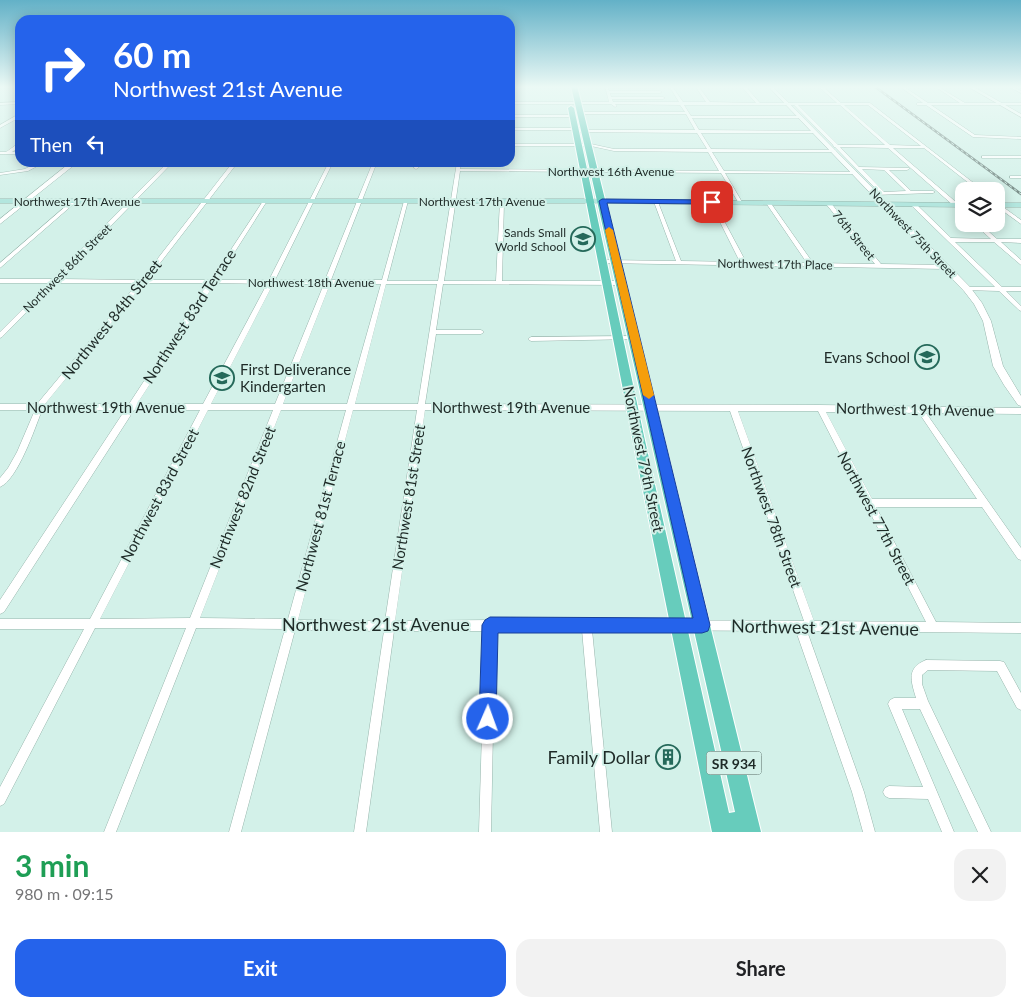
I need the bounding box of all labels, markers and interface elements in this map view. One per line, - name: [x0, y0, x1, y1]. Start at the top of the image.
- text: 60 m: [113, 33, 191, 75]
- icon: right: [30, 35, 95, 100]
- text: Northwest 21st Avenue: [113, 75, 343, 102]
- icon: left: [82, 130, 110, 158]
- text: Then: [30, 133, 72, 156]
- street label: Northwest 16th Avenue: [548, 164, 674, 179]
- pin: [691, 181, 733, 223]
- map controls: [955, 182, 1005, 232]
- button: layers: [955, 182, 1005, 232]
- street label: Northwest 75th Street: [866, 185, 960, 281]
- icon: arrive: [698, 188, 726, 216]
- street label: Northwest 17th Avenue: [14, 194, 140, 209]
- street label: Northwest 17th Avenue: [419, 194, 545, 209]
- street label: 76th Street: [829, 207, 879, 263]
- street label: Northwest 86th Street: [20, 220, 115, 315]
- place label: Sands Small World School: [495, 225, 566, 254]
- school or university icon: Sands Small World School: [570, 226, 596, 252]
- street label: Northwest 83rd Terrace: [139, 245, 239, 387]
- street label: Northwest 84th Street: [57, 255, 165, 382]
- street label: Northwest 17th Place: [717, 255, 833, 273]
- street label: Northwest 18th Avenue: [248, 275, 374, 290]
- school or university icon: Evans School: [914, 344, 940, 370]
- place label: Evans School: [824, 348, 910, 366]
- place label: First Deliverance Kindergarten: [240, 360, 351, 395]
- school or university icon: First Deliverance Kindergarten: [209, 365, 235, 391]
- street label: Northwest 79th Street: [620, 384, 668, 534]
- street label: Northwest 19th Avenue: [27, 398, 185, 416]
- street label: Northwest 19th Avenue: [432, 398, 590, 416]
- street label: Northwest 19th Avenue: [836, 399, 994, 419]
- street label: Northwest 81st Street: [388, 422, 428, 571]
- street label: Northwest 82nd Street: [205, 423, 279, 571]
- street label: Northwest 83rd Street: [116, 425, 202, 565]
- street label: Northwest 81st Terrace: [291, 439, 349, 593]
- street label: Northwest 78th Street: [738, 444, 806, 591]
- street label: Northwest 77th Street: [834, 448, 920, 588]
- street label: Northwest 21st Avenue: [282, 613, 470, 635]
- street label: Northwest 21st Avenue: [731, 614, 919, 640]
- position arrow: [461, 692, 513, 744]
- building icon: Family Dollar: [655, 744, 681, 770]
- place label: Family Dollar: [548, 746, 650, 768]
- road number: SR 934: [706, 751, 762, 774]
- text: 3 min: [15, 847, 89, 883]
- button: close: [954, 849, 1006, 901]
- text: 980 m · 09:15: [15, 884, 114, 903]
- button: Exit: [15, 939, 506, 997]
- button: Share: [516, 939, 1006, 997]

